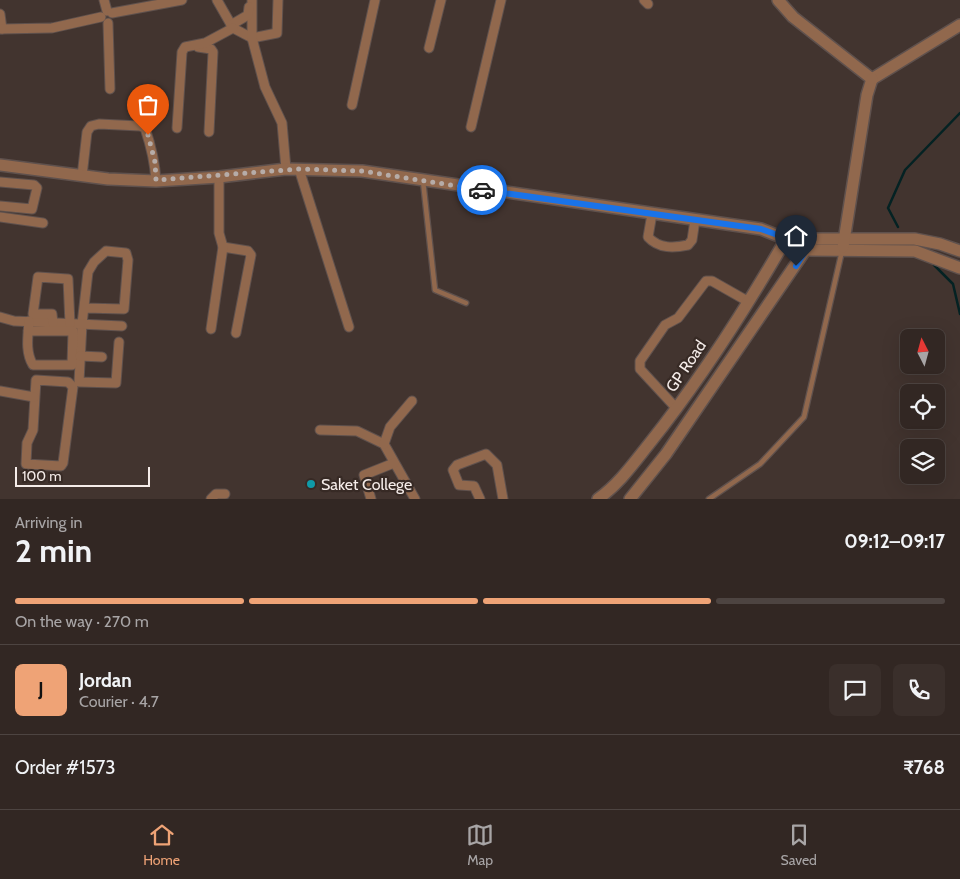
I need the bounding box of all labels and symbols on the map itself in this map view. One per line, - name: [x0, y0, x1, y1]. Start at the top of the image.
- pin: [127, 84, 169, 135]
- courier: [457, 165, 507, 215]
- pin: [775, 215, 817, 266]
- north arrow: [900, 329, 945, 374]
- street label: GP Road: [662, 337, 710, 395]
- scale bar: [15, 464, 150, 487]
- place label: Saket College: [321, 475, 412, 494]
- marker: Saket College: [305, 478, 317, 490]

